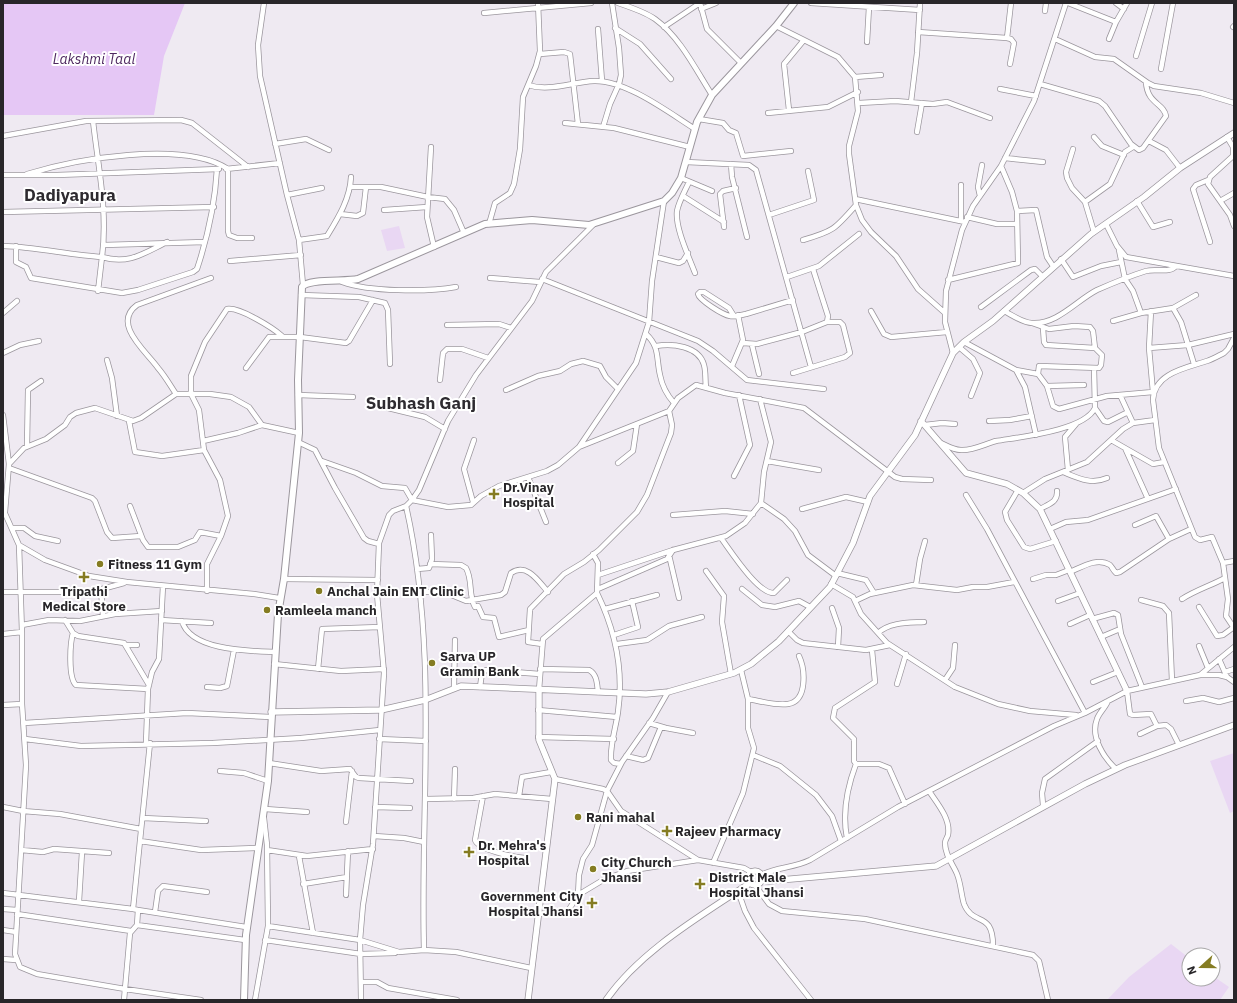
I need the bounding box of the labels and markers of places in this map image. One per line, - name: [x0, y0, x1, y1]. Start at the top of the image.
- place label: Dr.Vinay Hospital: [503, 479, 554, 511]
- marker: Dr.Vinay Hospital: [488, 488, 500, 500]
- place label: Fitness 11 Gym: [108, 556, 202, 573]
- marker: Fitness 11 Gym: [95, 559, 105, 569]
- marker: Tripathi Medical Store: [79, 572, 89, 582]
- place label: Tripathi Medical Store: [42, 583, 126, 615]
- place label: Anchal Jain ENT Clinic: [327, 583, 464, 600]
- marker: Anchal Jain ENT Clinic: [314, 586, 324, 596]
- place label: Ramleela manch: [275, 602, 377, 619]
- marker: Ramleela manch: [262, 605, 272, 615]
- place label: Sarva UP Gramin Bank: [440, 648, 520, 680]
- marker: Sarva UP Gramin Bank: [427, 658, 437, 668]
- place label: Rani mahal: [586, 809, 655, 826]
- marker: Rani mahal: [573, 812, 583, 822]
- place label: Rajeev Pharmacy: [675, 823, 781, 840]
- marker: Rajeev Pharmacy: [662, 826, 672, 836]
- place label: Dr. Mehra's Hospital: [478, 837, 547, 869]
- marker: Dr. Mehra's Hospital: [463, 846, 475, 858]
- place label: City Church Jhansi: [601, 854, 672, 886]
- marker: City Church Jhansi: [588, 864, 598, 874]
- place label: District Male Hospital Jhansi: [709, 869, 804, 901]
- marker: District Male Hospital Jhansi: [694, 878, 706, 890]
- place label: Government City Hospital Jhansi: [480, 888, 583, 920]
- marker: Government City Hospital Jhansi: [586, 897, 598, 909]

